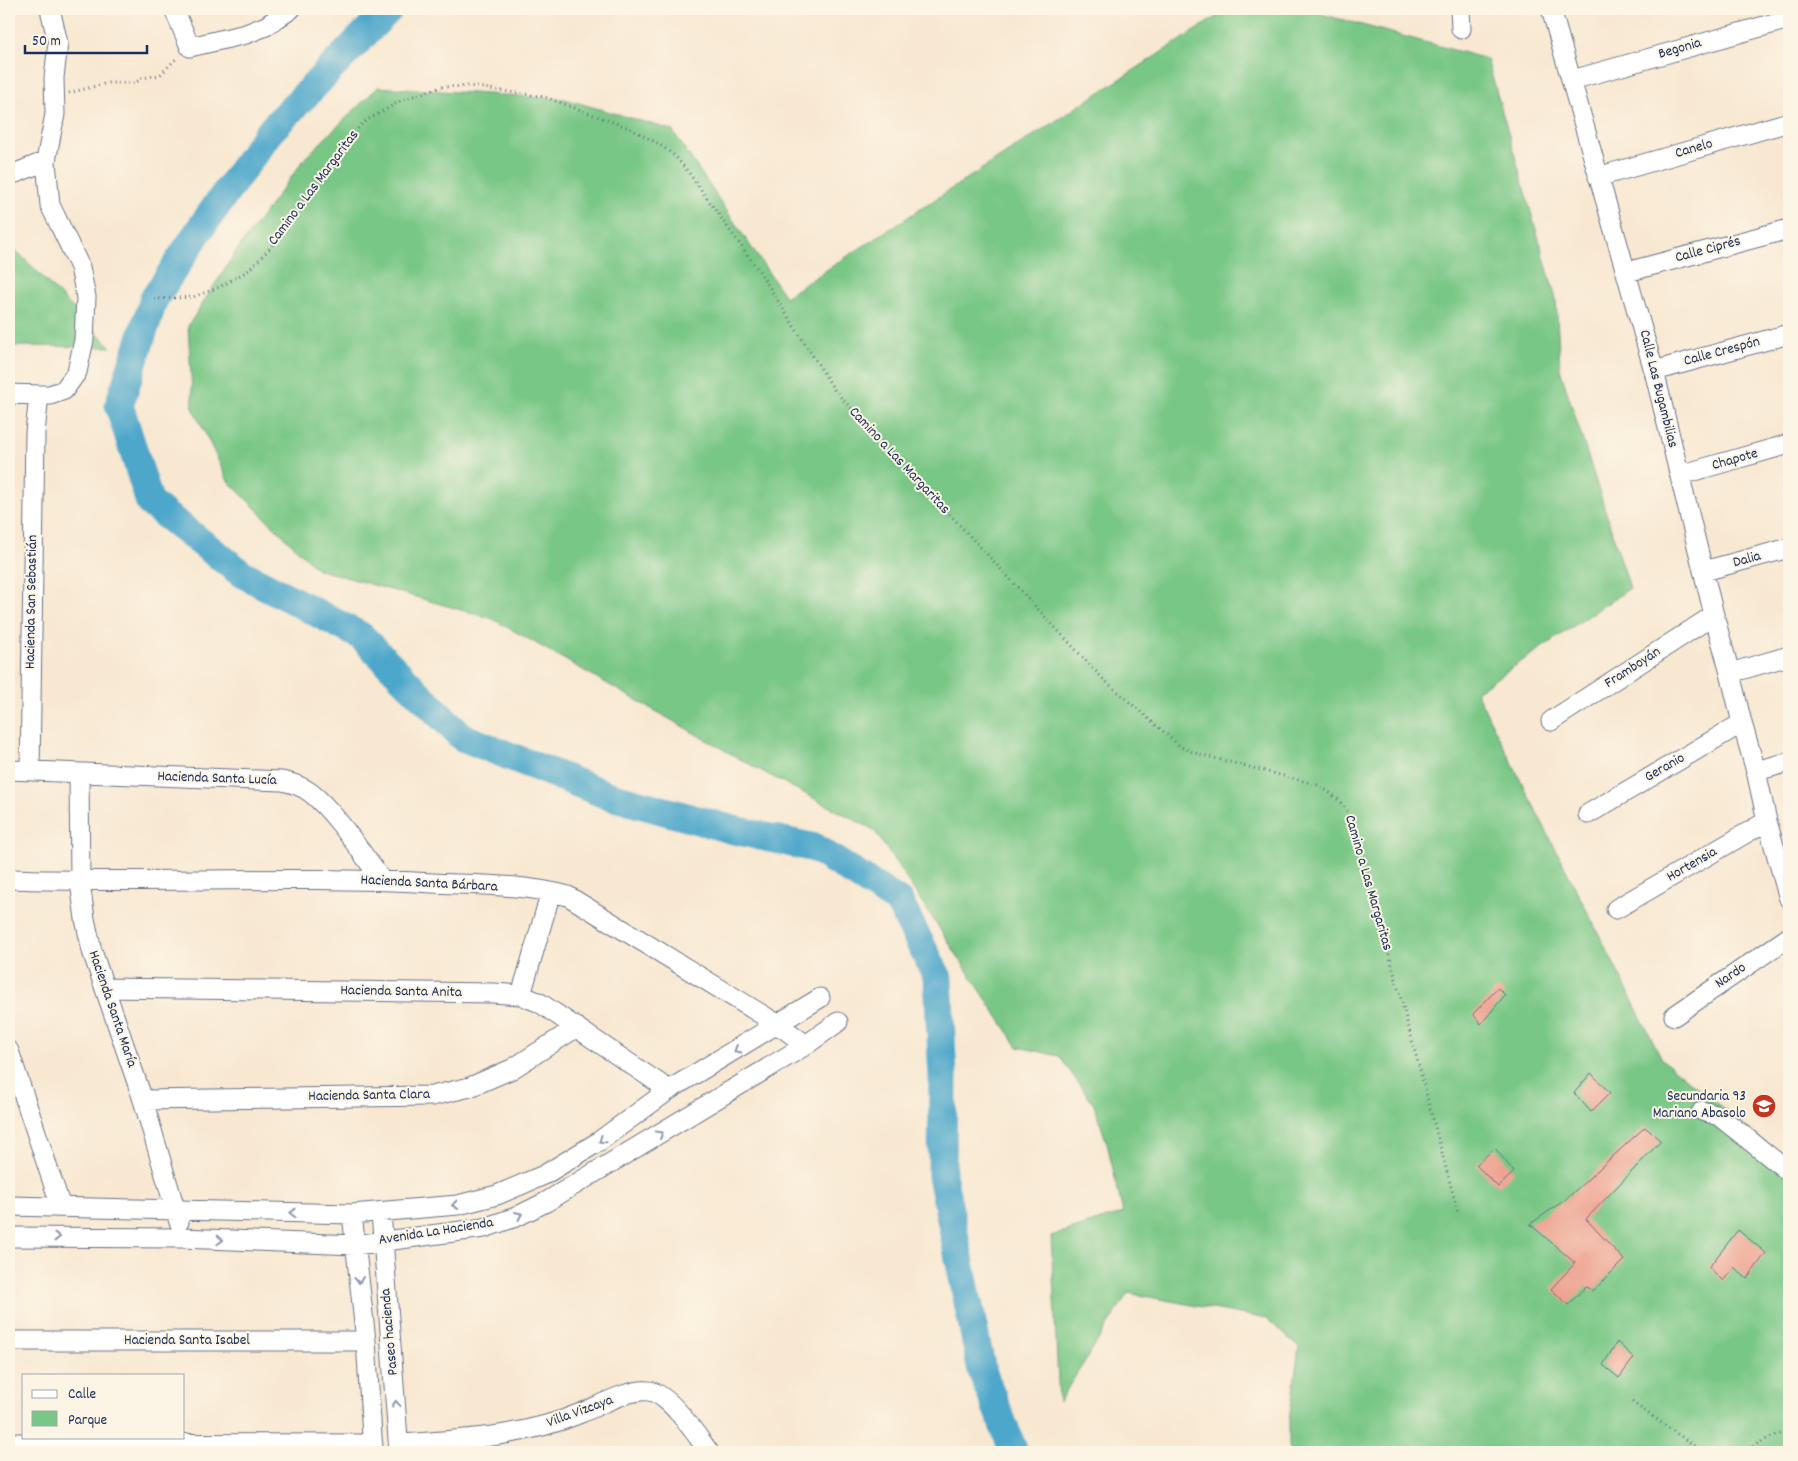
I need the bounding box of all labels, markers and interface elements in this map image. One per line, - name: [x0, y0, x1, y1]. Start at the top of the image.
- scale bar: [25, 22, 148, 54]
- text: 50 m: [32, 31, 61, 53]
- street label: Begonia: [1656, 32, 1705, 66]
- street label: Camino a Las Margaritas: [263, 125, 365, 251]
- street label: Canelo: [1673, 133, 1716, 165]
- street label: Calle Ciprés: [1673, 231, 1743, 269]
- street label: Calle Las Bugambilias: [1633, 328, 1683, 450]
- street label: Calle Crespón: [1681, 331, 1763, 373]
- street label: Camino a Las Margaritas: [843, 402, 955, 520]
- street label: Chapote: [1709, 443, 1761, 477]
- street label: Hacienda San Sebastián: [20, 535, 44, 669]
- street label: Dalia: [1731, 545, 1764, 574]
- street label: Framboyán: [1600, 642, 1666, 694]
- street label: Geranio: [1641, 748, 1689, 788]
- street label: Hacienda Santa Lucía: [157, 766, 278, 792]
- street label: Camino a Las Margaritas: [1338, 813, 1398, 953]
- street label: Hortensia: [1663, 841, 1722, 888]
- street label: Hacienda Santa Bárbara: [360, 869, 499, 899]
- street label: Hacienda Santa María: [82, 948, 143, 1071]
- street label: Nardo: [1711, 957, 1751, 995]
- street label: Hacienda Santa Anita: [340, 980, 463, 1004]
- one-way arrow: [733, 1043, 742, 1053]
- street label: Hacienda Santa Clara: [308, 1084, 431, 1108]
- place label: Secundaria 93 Mariano Abasolo: [1653, 1086, 1746, 1125]
- school or university icon: Secundaria 93 Mariano Abasolo: [1751, 1093, 1777, 1119]
- one-way arrow: [654, 1130, 663, 1140]
- one-way arrow: [598, 1134, 608, 1143]
- one-way arrow: [450, 1199, 458, 1210]
- one-way arrow: [288, 1208, 296, 1218]
- one-way arrow: [514, 1210, 523, 1221]
- street label: Avenida La Hacienda: [377, 1212, 496, 1252]
- one-way arrow: [54, 1232, 62, 1242]
- one-way arrow: [216, 1234, 224, 1245]
- one-way arrow: [353, 1276, 364, 1284]
- street label: Paseo hacienda: [375, 1287, 405, 1376]
- street label: Hacienda Santa Isabel: [124, 1330, 250, 1352]
- legend: [22, 1374, 185, 1438]
- text: Calle: [68, 1384, 97, 1406]
- street label: Villa Vizcaya: [544, 1389, 617, 1434]
- one-way arrow: [390, 1399, 401, 1407]
- text: Parque: [68, 1410, 108, 1432]

